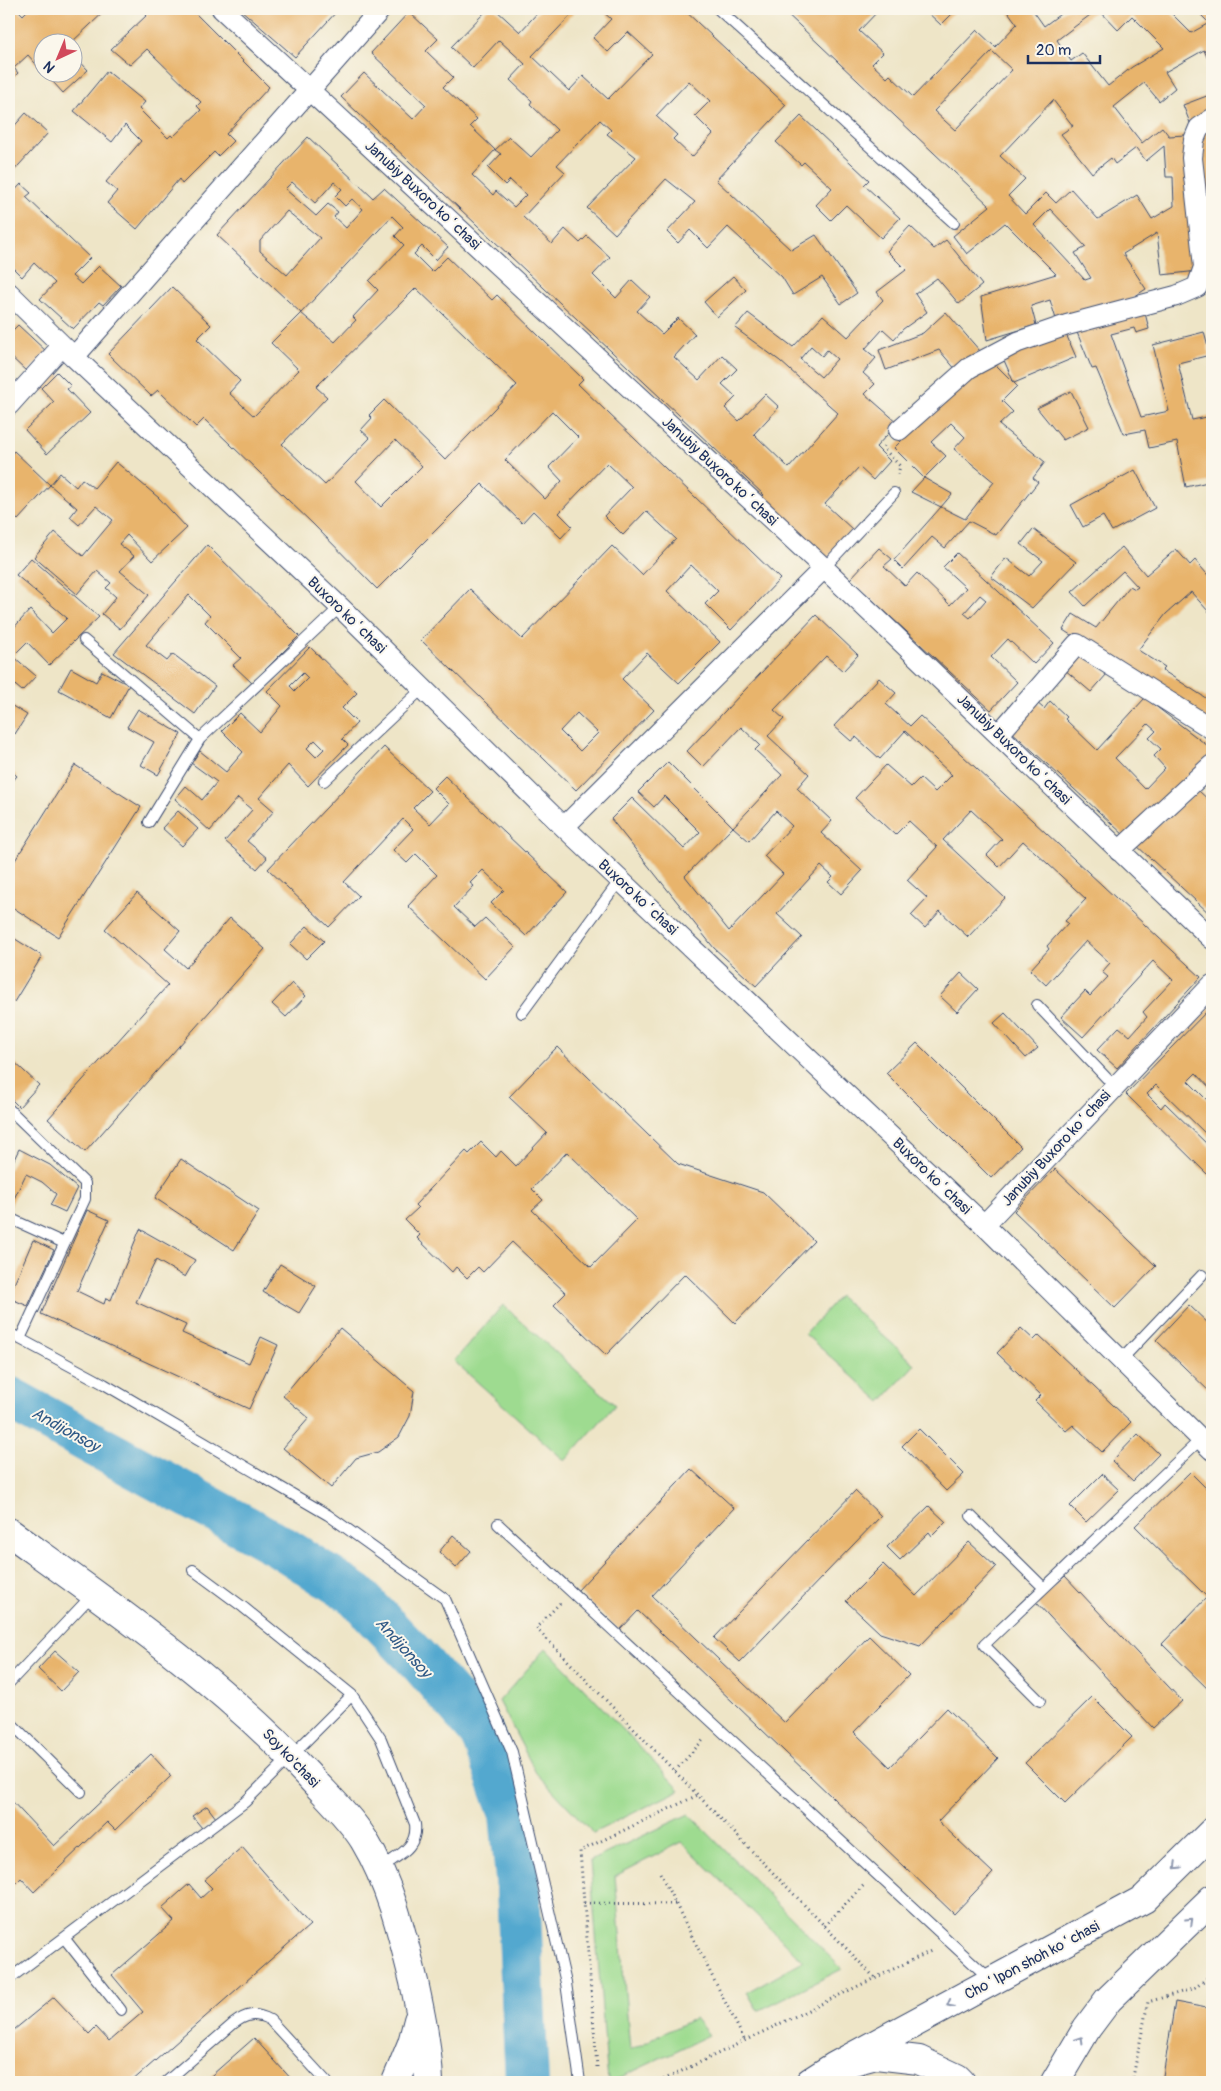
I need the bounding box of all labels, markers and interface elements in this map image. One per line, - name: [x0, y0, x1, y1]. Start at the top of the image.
- north arrow: [32, 32, 82, 82]
- scale bar: [1028, 32, 1101, 64]
- text: 20 m: [1036, 41, 1071, 60]
- text: N: [40, 58, 59, 76]
- street label: Janubiy Buxoro koʻchasi: [361, 137, 485, 254]
- street label: Janubiy Buxoro koʻchasi: [658, 413, 782, 530]
- street label: Buxoro koʻchasi: [303, 573, 390, 658]
- street label: Janubiy Buxoro koʻchasi: [952, 690, 1075, 809]
- street label: Buxoro koʻchasi: [594, 856, 682, 939]
- street label: Janubiy Buxoro koʻchasi: [998, 1086, 1115, 1210]
- street label: Buxoro koʻchasi: [888, 1134, 975, 1219]
- water label: Andijonsoy: [28, 1403, 105, 1458]
- water label: Andijonsoy: [371, 1614, 437, 1683]
- street label: Soy ko'chasi: [258, 1725, 324, 1792]
- one-way arrow: [1174, 1860, 1183, 1869]
- street label: Choʻlpon shoh koʻchasi: [962, 1917, 1103, 2004]
- one-way arrow: [1184, 1918, 1193, 1927]
- one-way arrow: [946, 1997, 955, 2007]
- one-way arrow: [1073, 2037, 1083, 2046]

